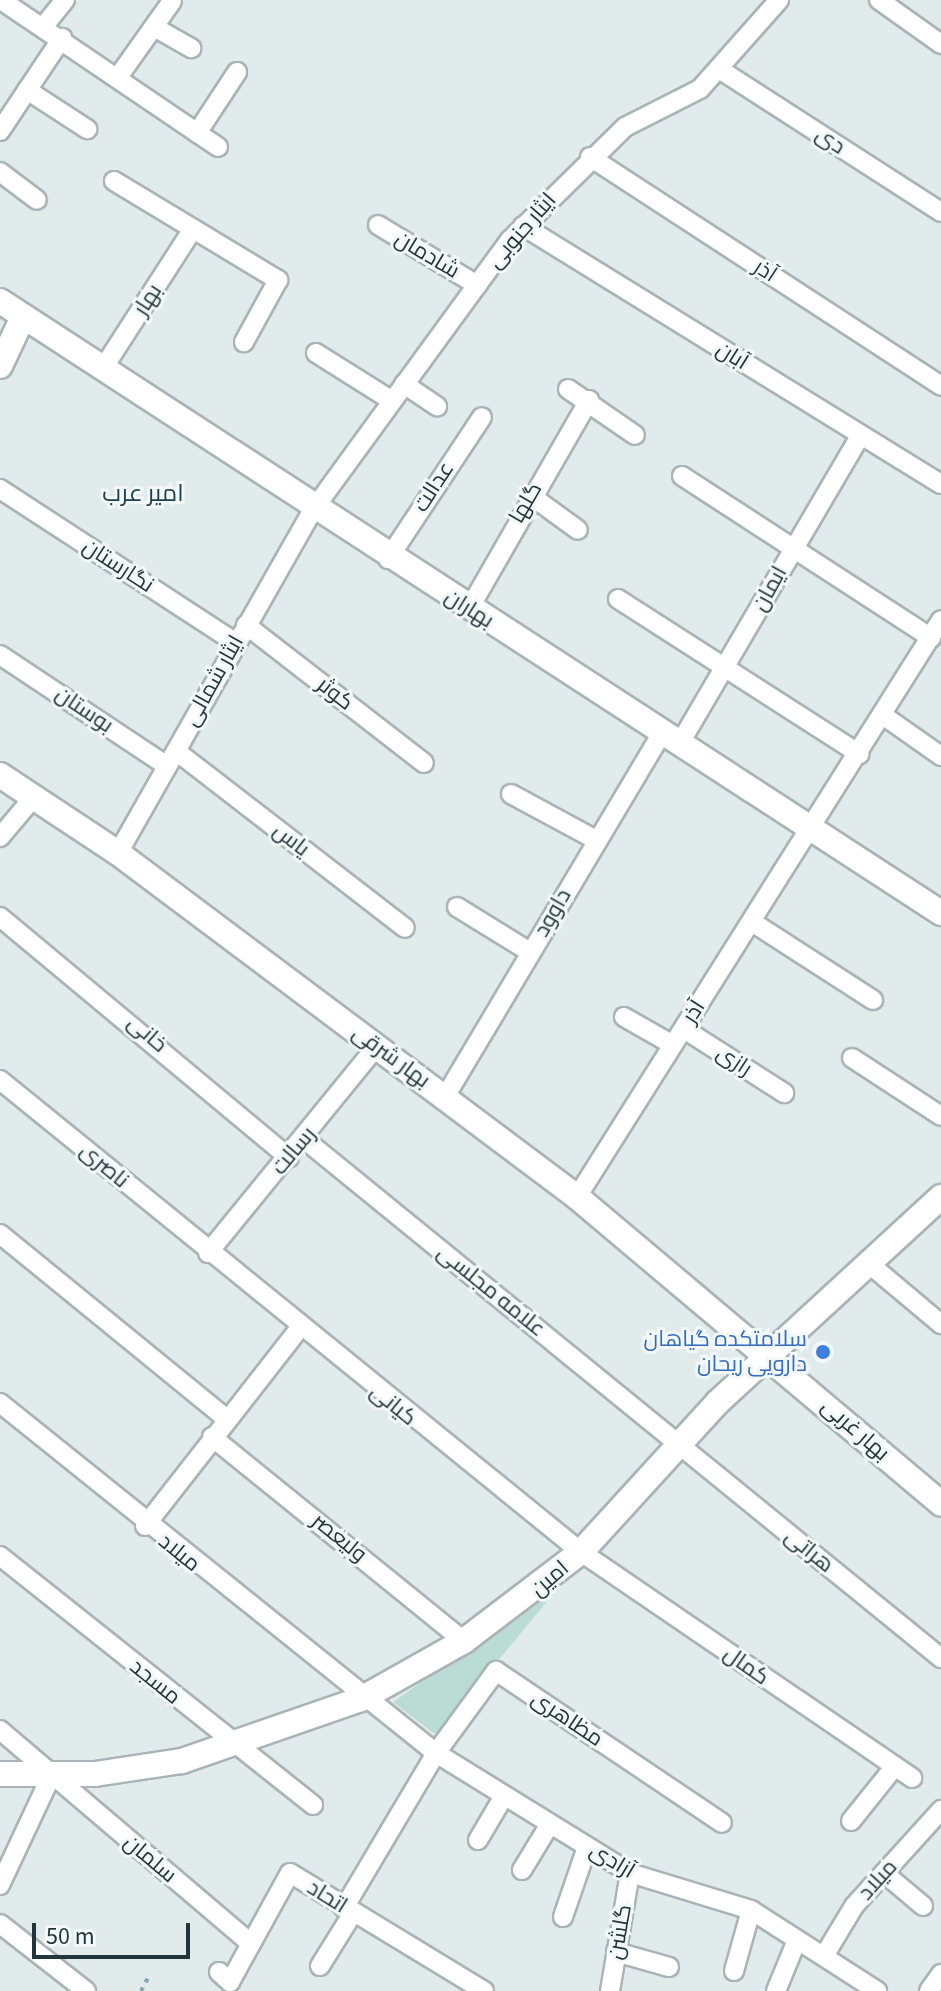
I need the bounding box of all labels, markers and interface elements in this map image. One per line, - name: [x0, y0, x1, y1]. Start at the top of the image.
- street label: دی: [810, 122, 850, 160]
- street label: ایثار جنوبی: [482, 188, 562, 274]
- street label: شادمان: [390, 226, 464, 284]
- street label: آذر: [748, 254, 782, 288]
- street label: بهار: [128, 279, 168, 321]
- street label: آبان: [711, 336, 753, 376]
- street label: عدالت: [408, 457, 460, 517]
- street label: گلها: [504, 478, 548, 528]
- district label: امیر عرب: [102, 480, 184, 508]
- street label: نگارستان: [77, 533, 159, 599]
- street label: ایمان: [747, 562, 793, 616]
- street label: بهاران: [439, 584, 499, 634]
- street label: ایثار شمالی: [178, 631, 250, 731]
- street label: کوثر: [312, 672, 358, 716]
- street label: بوستان: [50, 681, 118, 739]
- street label: یاس: [268, 818, 314, 862]
- street label: داوود: [529, 884, 577, 942]
- street label: آذر: [677, 995, 711, 1029]
- street label: خانی: [122, 1010, 172, 1058]
- street label: بهار شرقی: [347, 1020, 435, 1094]
- street label: رازی: [711, 1040, 757, 1082]
- street label: رسالت: [266, 1122, 322, 1180]
- street label: ناصری: [74, 1138, 134, 1194]
- street label: علامه مجلسی: [432, 1239, 550, 1343]
- place label: سلامتکده گیاهان دارویی ریحان: [643, 1326, 807, 1378]
- marker: سلامتکده گیاهان دارویی ریحان: [814, 1343, 832, 1361]
- street label: کیانی: [364, 1378, 422, 1432]
- street label: بهار غربی: [815, 1393, 895, 1467]
- street label: ولیعصر: [306, 1508, 372, 1568]
- street label: هراتی: [779, 1523, 839, 1579]
- street label: میلاد: [153, 1528, 205, 1578]
- street label: امین: [526, 1555, 574, 1603]
- street label: کمال: [718, 1641, 774, 1691]
- street label: مسجد: [124, 1653, 186, 1711]
- street label: مظاهری: [526, 1685, 608, 1753]
- street label: سلمان: [118, 1829, 182, 1889]
- street label: آزادی: [585, 1837, 639, 1885]
- street label: میلاد: [853, 1854, 903, 1906]
- street label: اتحاد: [302, 1875, 352, 1919]
- street label: گلشن: [602, 1902, 638, 1962]
- scale bar: [36, 1907, 194, 1957]
- text: 50 m: [46, 1919, 95, 1954]

